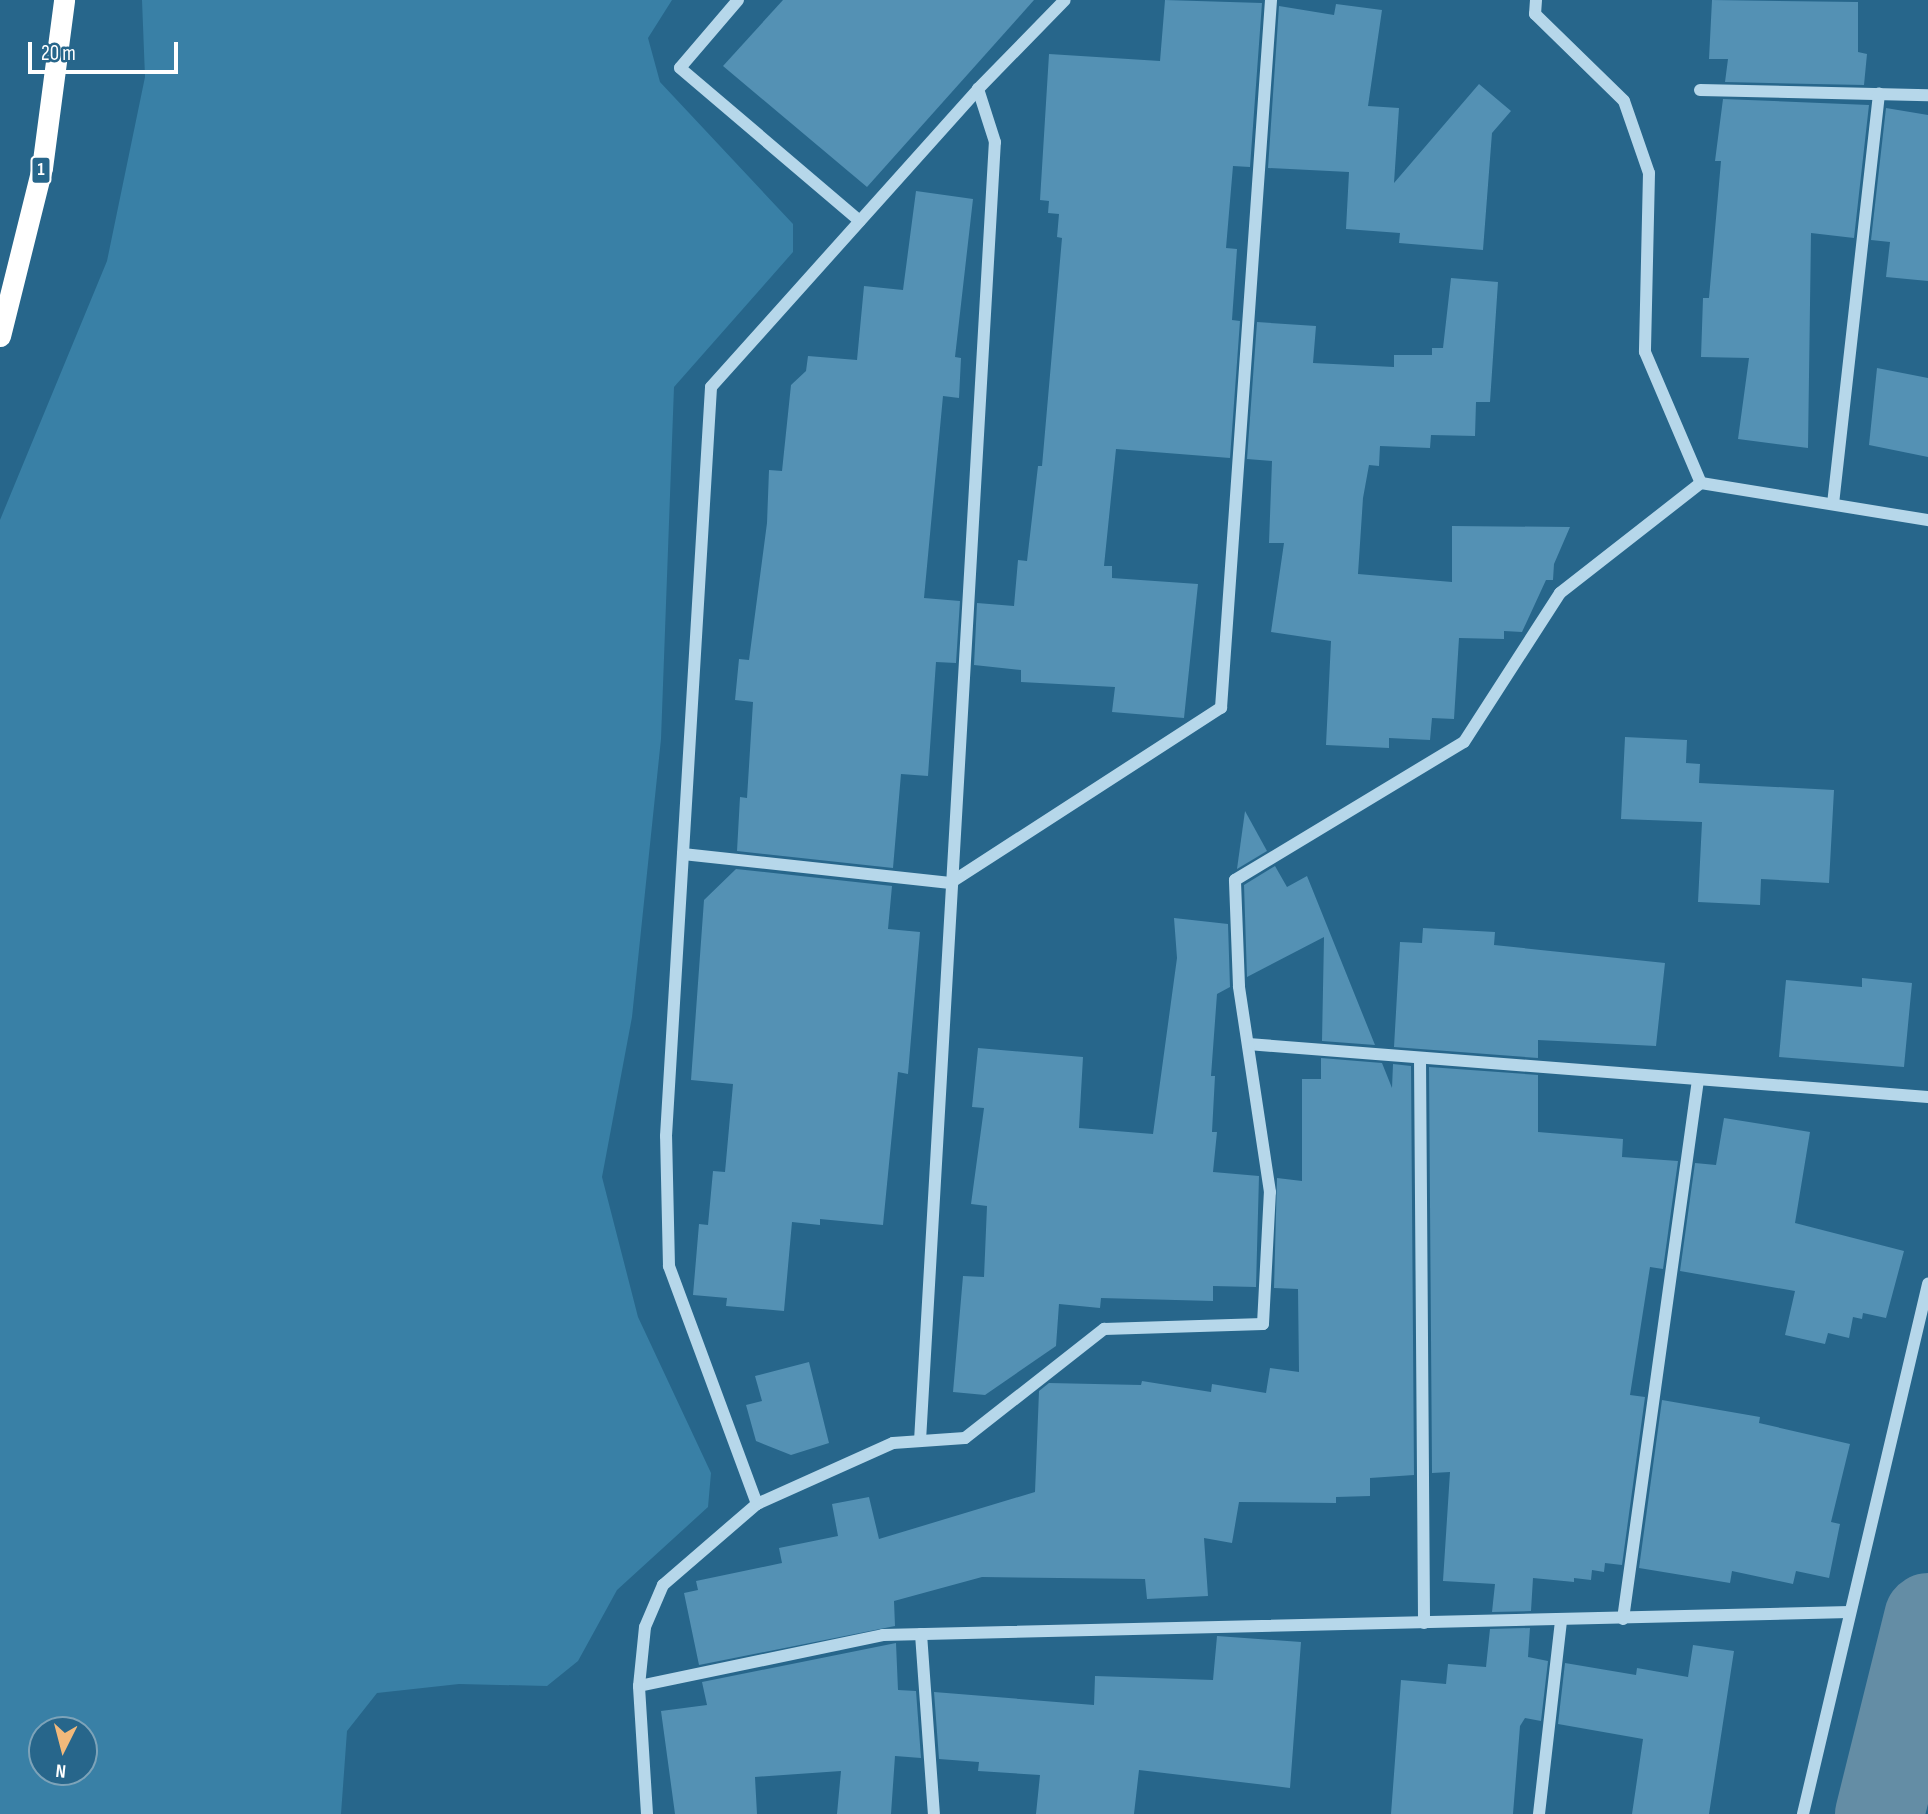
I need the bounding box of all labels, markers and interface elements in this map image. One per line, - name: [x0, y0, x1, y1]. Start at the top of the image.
- scale bar: [32, 28, 182, 72]
- text: 20 m: [41, 41, 76, 66]
- road number: 1: [29, 155, 53, 184]
- north arrow: [28, 1716, 98, 1786]
- text: N: [55, 1758, 67, 1782]

